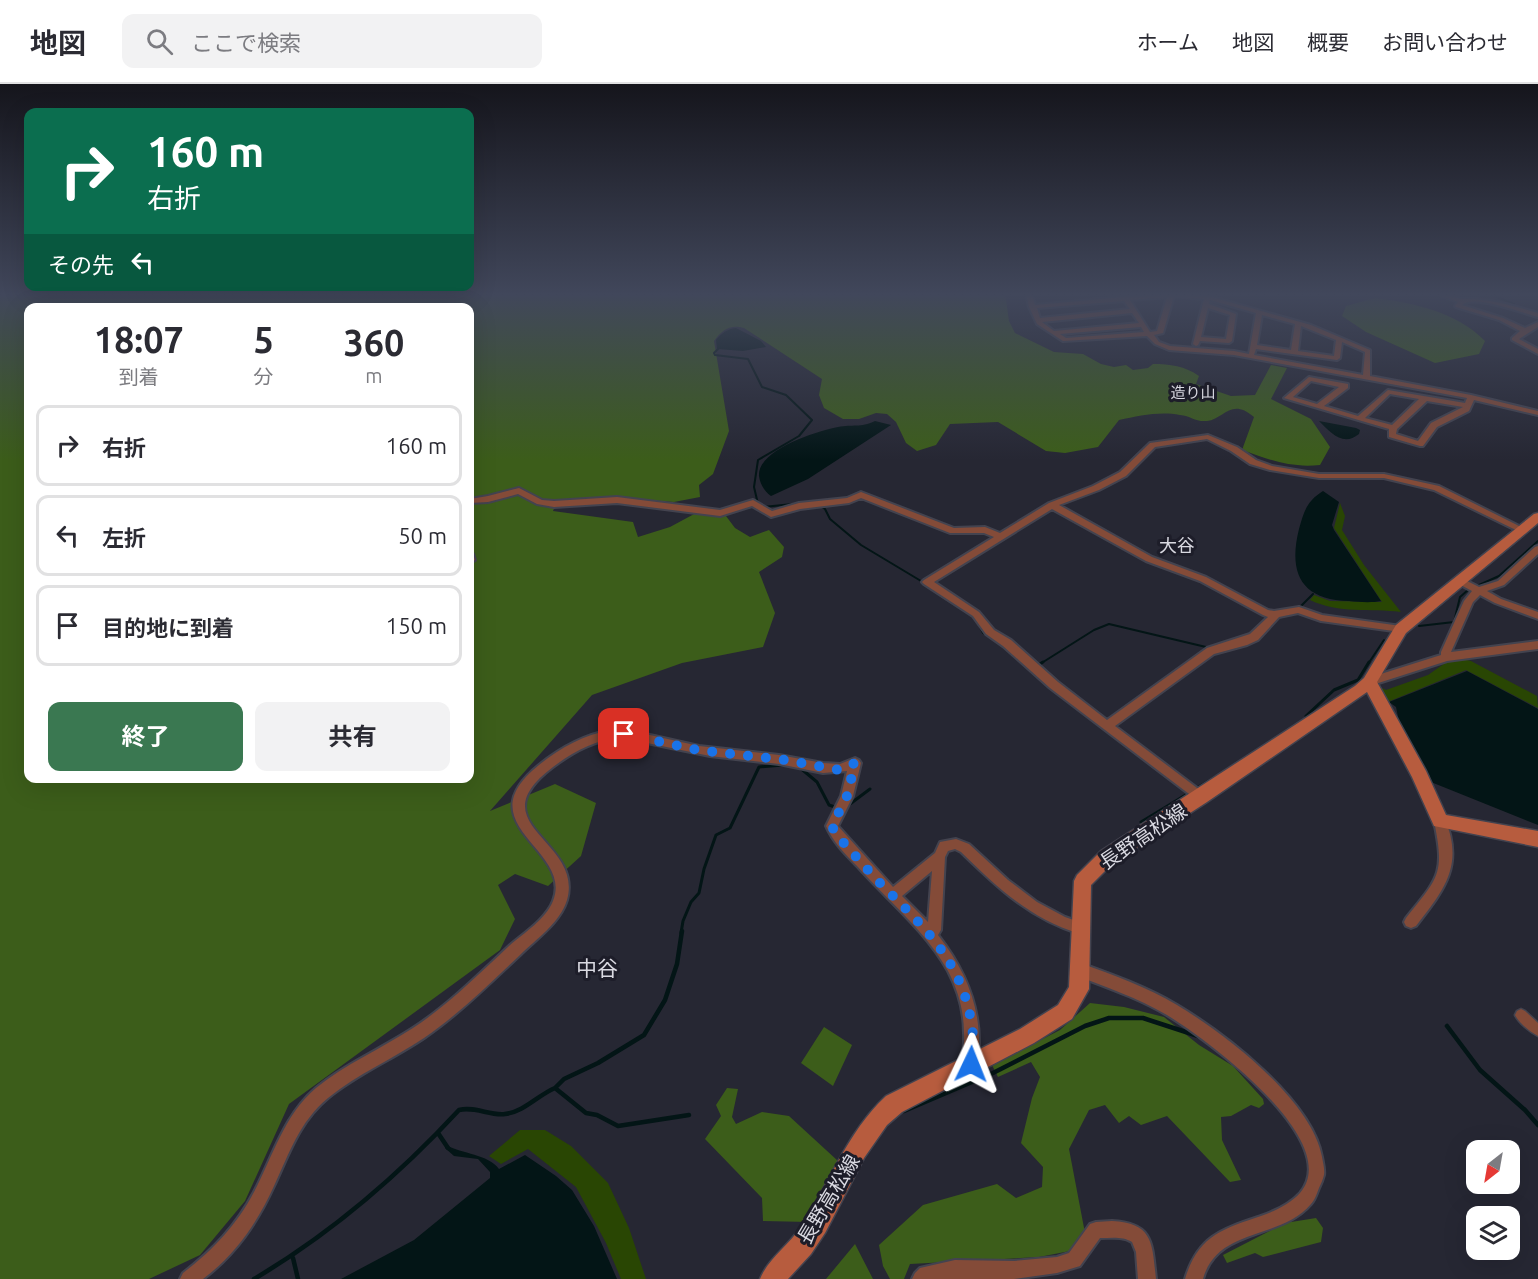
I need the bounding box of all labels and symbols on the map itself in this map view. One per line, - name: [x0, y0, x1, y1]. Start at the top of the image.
- district label: 造り山: [1170, 384, 1216, 401]
- district label: 大谷: [1159, 535, 1195, 555]
- pin: [598, 708, 649, 759]
- street label: 長野高松線: [1095, 799, 1191, 873]
- district label: 中谷: [576, 956, 618, 980]
- position arrow: [939, 1032, 1003, 1096]
- north arrow: [1466, 1140, 1520, 1194]
- street label: 長野高松線: [792, 1150, 864, 1248]

